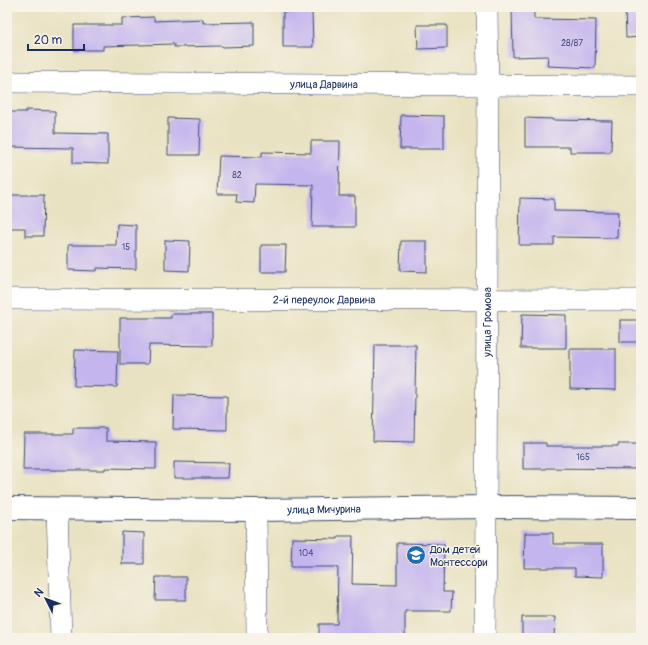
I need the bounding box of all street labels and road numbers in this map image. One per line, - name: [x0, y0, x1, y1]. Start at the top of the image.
- street label: улица Дарвина: [289, 77, 358, 91]
- street label: улица Громова: [480, 287, 494, 358]
- street label: 2-й переулок Дарвина: [273, 293, 375, 306]
- street label: улица Мичурина: [286, 502, 361, 516]

